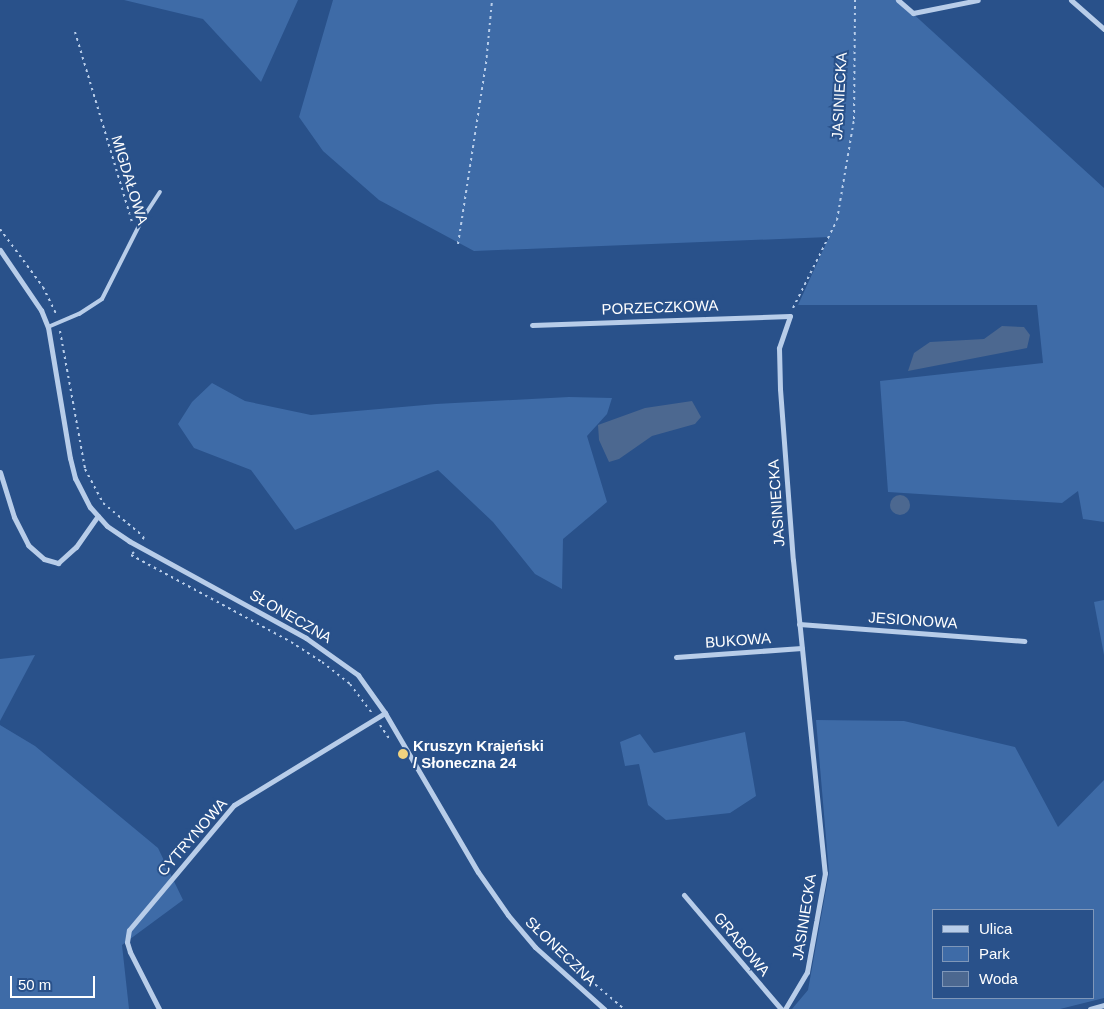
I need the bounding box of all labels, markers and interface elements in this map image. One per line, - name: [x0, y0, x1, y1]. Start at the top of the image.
- street label: JASINIECKA: [828, 52, 850, 140]
- street label: MIGDAŁOWA: [108, 133, 152, 227]
- street label: PORZECZKOWA: [601, 296, 719, 318]
- street label: JASINIECKA: [764, 459, 788, 547]
- street label: SŁONECZNA: [247, 585, 335, 647]
- street label: JESIONOWA: [868, 608, 958, 632]
- street label: BUKOWA: [704, 629, 772, 651]
- place label: Kruszyn Krajeński / Słoneczna 24: [413, 736, 544, 771]
- marker: Kruszyn Krajeński / Słoneczna 24: [397, 748, 409, 760]
- street label: CYTRYNOWA: [153, 795, 231, 879]
- street label: JASINIECKA: [788, 872, 820, 962]
- street label: GRABOWA: [710, 908, 774, 980]
- legend: [932, 909, 1094, 999]
- street label: SŁONECZNA: [522, 913, 600, 989]
- text: Ulica: [979, 920, 1012, 937]
- text: Park: [979, 945, 1010, 962]
- scale bar: [12, 966, 98, 998]
- text: Woda: [979, 970, 1018, 987]
- text: 50 m: [18, 976, 51, 993]

